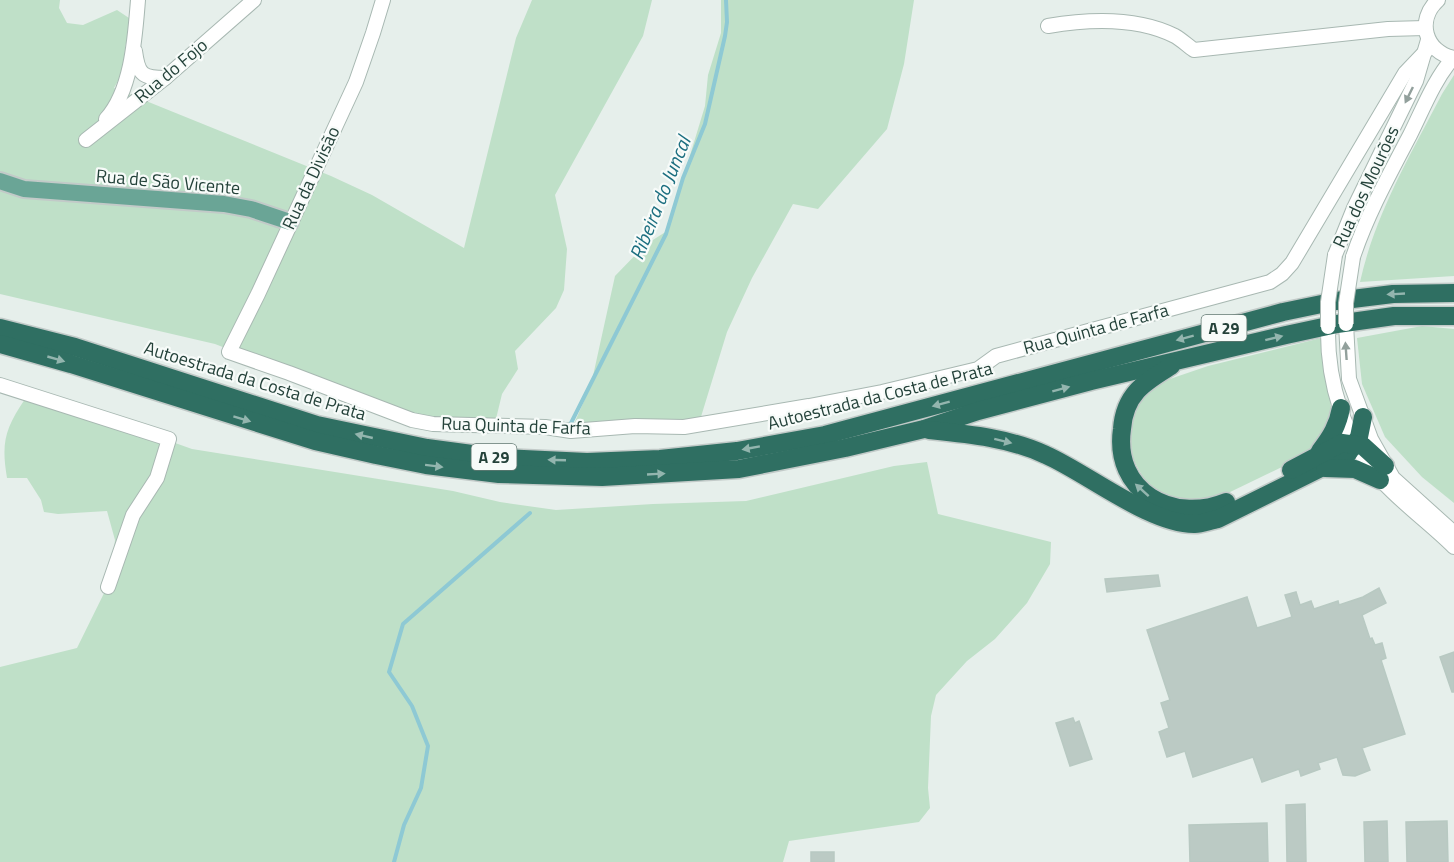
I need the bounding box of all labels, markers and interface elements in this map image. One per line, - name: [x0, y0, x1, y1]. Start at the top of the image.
- street label: Rua do Fojo: [128, 32, 213, 109]
- one-way arrow: [1405, 87, 1414, 104]
- street label: Rua dos Mourões: [1325, 121, 1406, 252]
- street label: Rua da Divisão: [275, 122, 346, 234]
- water label: Ribeira do Juncal: [621, 129, 699, 264]
- street label: Rua de São Vicente: [95, 162, 241, 201]
- one-way arrow: [1386, 290, 1405, 299]
- street label: Rua Quinta de Farfa: [1020, 296, 1172, 361]
- road number: A 29: [1202, 315, 1246, 341]
- one-way arrow: [1265, 332, 1283, 342]
- street label: Autoestrada da Costa de Prata: [141, 334, 369, 427]
- one-way arrow: [1175, 334, 1194, 344]
- one-way arrow: [1342, 342, 1351, 361]
- one-way arrow: [47, 355, 66, 365]
- street label: Autoestrada da Costa de Prata: [765, 355, 995, 437]
- one-way arrow: [1052, 384, 1070, 393]
- one-way arrow: [932, 400, 950, 409]
- street label: Rua Quinta de Farfa: [441, 409, 591, 442]
- one-way arrow: [233, 415, 251, 424]
- one-way arrow: [354, 431, 373, 440]
- one-way arrow: [994, 437, 1012, 447]
- road number: A 29: [472, 444, 516, 470]
- one-way arrow: [741, 444, 760, 453]
- one-way arrow: [547, 456, 566, 465]
- one-way arrow: [425, 461, 444, 470]
- one-way arrow: [647, 470, 666, 479]
- one-way arrow: [1135, 483, 1150, 497]

